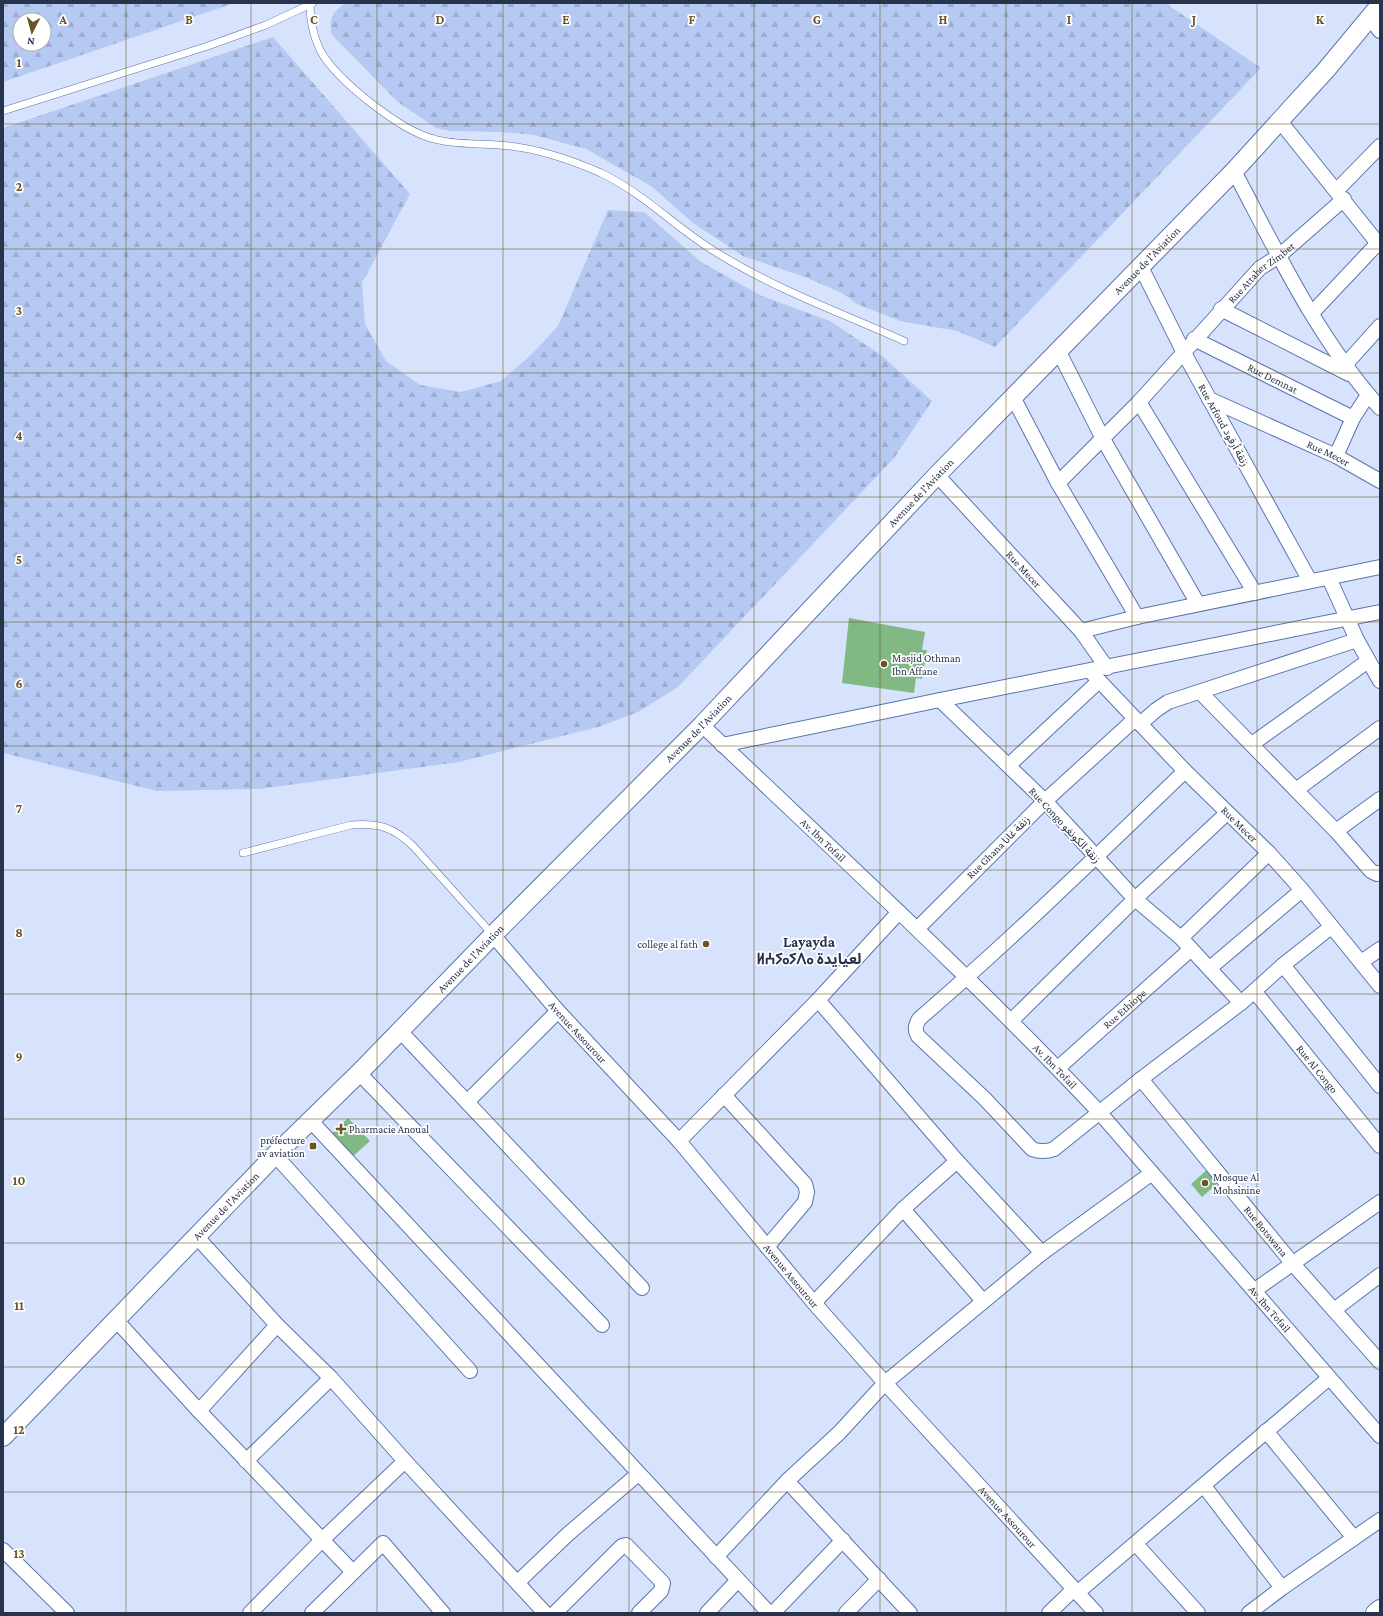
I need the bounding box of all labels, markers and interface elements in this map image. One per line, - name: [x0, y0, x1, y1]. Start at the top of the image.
- north arrow: [12, 12, 52, 52]
- text: A: [58, 12, 67, 27]
- text: B: [185, 12, 193, 27]
- text: C: [310, 12, 318, 27]
- text: D: [436, 12, 445, 27]
- text: E: [562, 12, 570, 27]
- text: F: [689, 12, 696, 27]
- text: G: [813, 12, 821, 27]
- text: H: [939, 12, 948, 27]
- text: I: [1067, 12, 1071, 27]
- text: J: [1190, 12, 1196, 27]
- text: K: [1316, 12, 1325, 27]
- text: N: [26, 36, 35, 48]
- text: 1: [17, 55, 22, 70]
- text: 2: [16, 179, 23, 194]
- street label: Avenue de l'Aviation: [1111, 224, 1182, 297]
- street label: Rue Attaher Zimber: [1225, 239, 1297, 305]
- text: 3: [16, 303, 22, 318]
- street label: Rue Demnat: [1246, 361, 1300, 396]
- street label: Rue Arfoud زنقة أرفود: [1195, 382, 1252, 469]
- text: 4: [15, 428, 23, 443]
- street label: Rue Mecer: [1305, 438, 1352, 469]
- street label: Avenue de l'Aviation: [886, 456, 956, 529]
- street label: Rue Mecer: [1004, 548, 1044, 590]
- text: 5: [16, 552, 22, 567]
- place label: Masjid Othman Ibn Affane: [892, 652, 961, 677]
- marker: Masjid Othman Ibn Affane: [879, 659, 889, 669]
- text: 6: [15, 676, 23, 691]
- street label: Avenue de l'Aviation: [663, 692, 734, 764]
- street label: Rue Congo زنقة الكونغو: [1026, 785, 1103, 866]
- text: 7: [16, 801, 22, 816]
- street label: Rue Mecer: [1219, 804, 1260, 845]
- street label: Rue Ghana زنقة غانا: [964, 813, 1033, 882]
- street label: Av. Ibn Tofail: [798, 816, 848, 864]
- street label: Avenue de l'Aviation: [435, 922, 506, 995]
- text: 8: [15, 925, 23, 940]
- district label: Layayda ⵍⵄⵢⴰⵢⴷⴰ لعيايدة: [757, 934, 861, 967]
- place label: college al fath: [637, 938, 698, 951]
- marker: college al fath: [701, 939, 711, 949]
- street label: Rue Ethiope: [1101, 986, 1148, 1031]
- street label: Avenue Assourour: [546, 999, 609, 1066]
- street label: Av. Ibn Tofail: [1031, 1041, 1079, 1091]
- street label: Rue Al Congo: [1294, 1042, 1341, 1096]
- text: 9: [15, 1049, 23, 1064]
- place label: Pharmacie Anoual: [349, 1123, 429, 1135]
- marker: Pharmacie Anoual: [336, 1124, 346, 1134]
- place label: préfecture av aviation: [257, 1134, 305, 1159]
- marker: préfecture av aviation: [308, 1141, 318, 1151]
- street label: Avenue de l'Aviation: [190, 1169, 261, 1242]
- place label: Mosque Al Mohsinine: [1213, 1171, 1260, 1196]
- text: 10: [13, 1173, 25, 1188]
- marker: Mosque Al Mohsinine: [1200, 1178, 1210, 1188]
- street label: Rue Botswana: [1242, 1203, 1290, 1259]
- street label: Avenue Assourour: [761, 1241, 821, 1310]
- street label: Av. Ibn Tofail: [1246, 1283, 1293, 1334]
- text: 11: [14, 1298, 24, 1313]
- text: 12: [13, 1422, 25, 1437]
- street label: Avenue Assourour: [976, 1483, 1039, 1550]
- text: 13: [13, 1546, 25, 1561]

